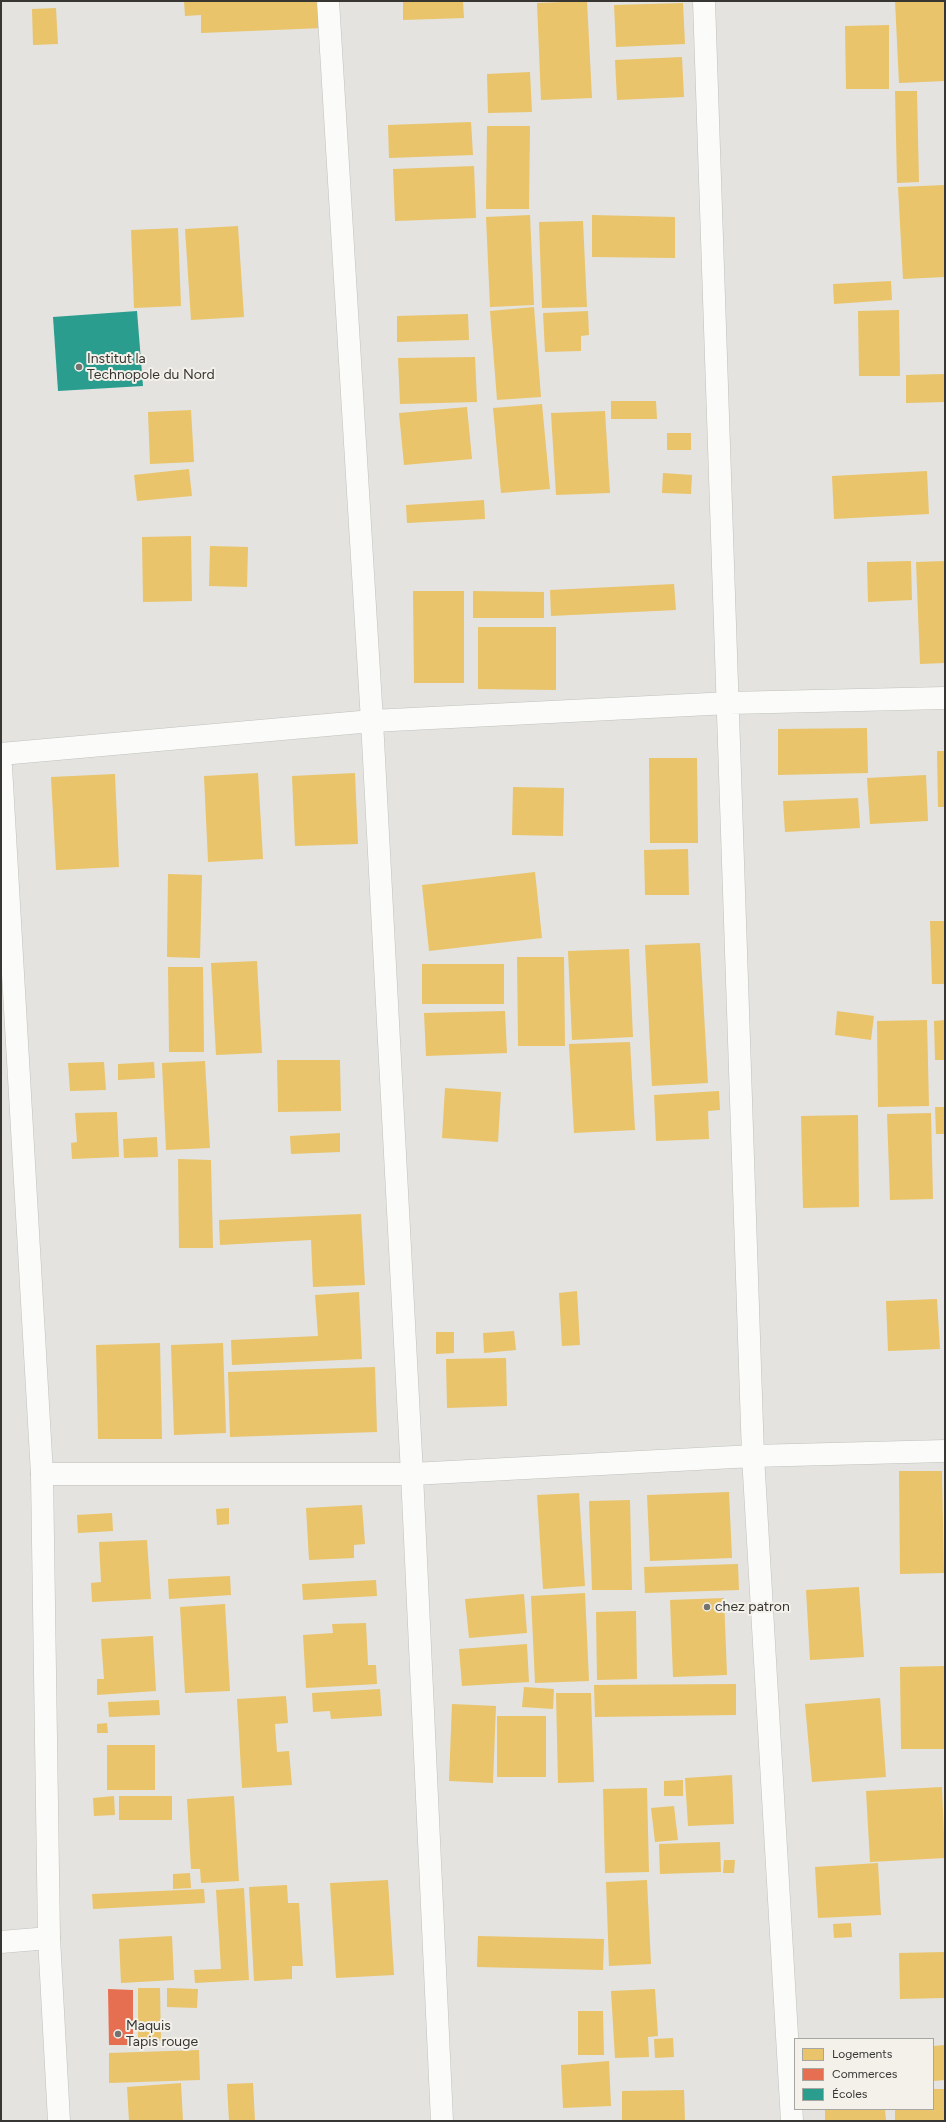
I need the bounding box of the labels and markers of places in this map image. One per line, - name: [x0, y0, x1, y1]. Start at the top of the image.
- place label: Institut la Technopole du Nord: [87, 351, 215, 384]
- marker: Institut la Technopole du Nord: [74, 362, 84, 372]
- place label: chez patron: [715, 1599, 790, 1615]
- marker: chez patron: [702, 1602, 712, 1612]
- place label: Maquis Tapis rouge: [126, 2018, 198, 2050]
- marker: Maquis Tapis rouge: [113, 2029, 123, 2039]

